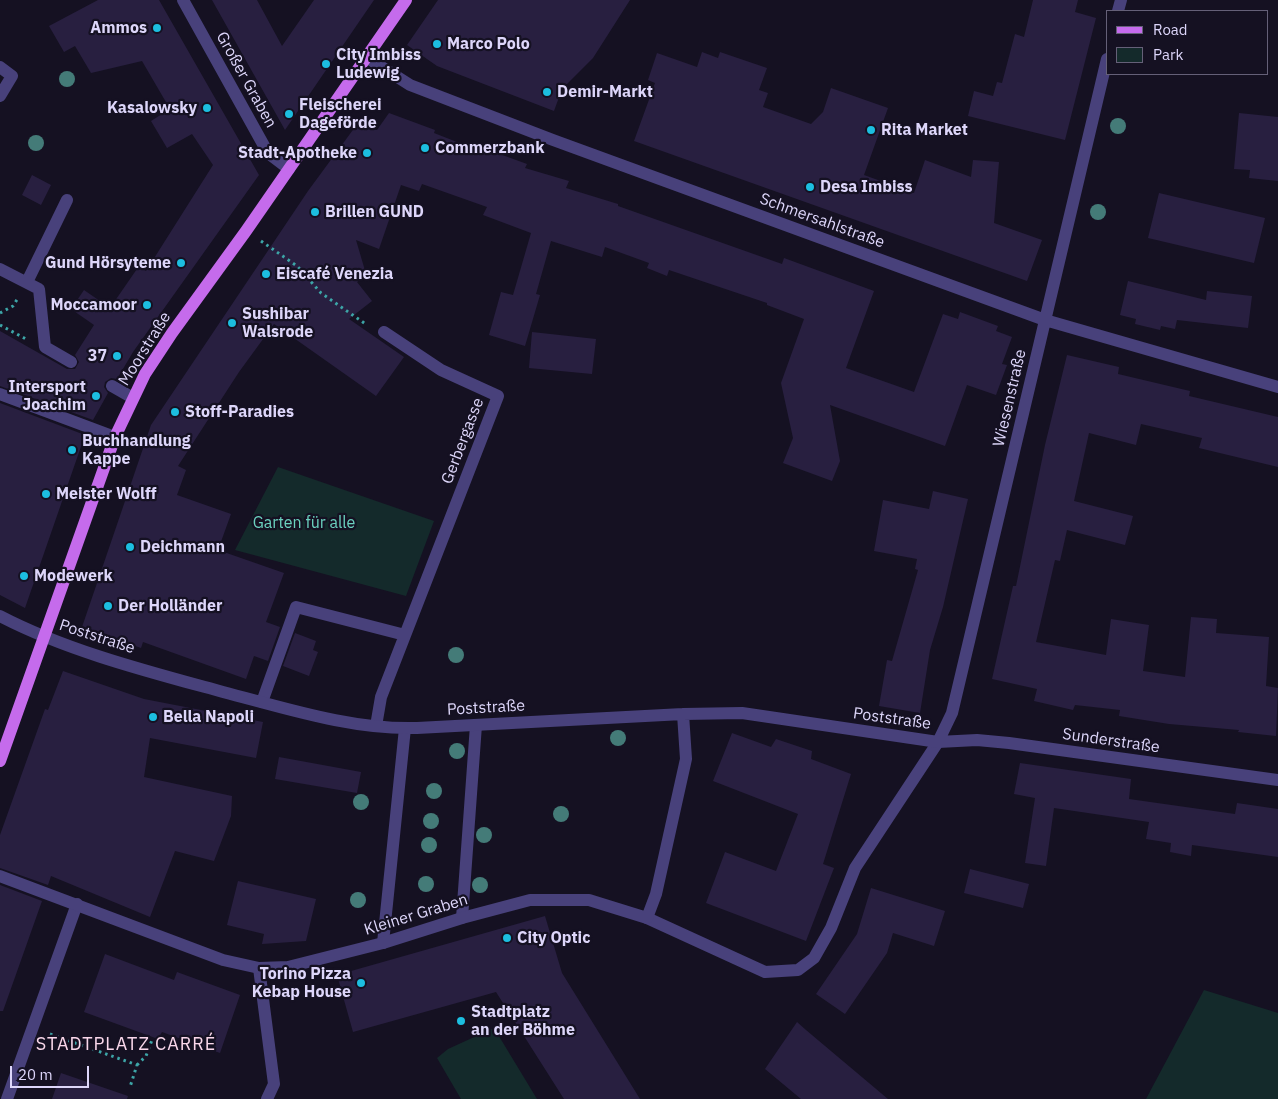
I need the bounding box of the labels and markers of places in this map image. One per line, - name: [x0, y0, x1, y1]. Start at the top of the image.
- place label: Ammos: [90, 18, 147, 38]
- marker: Ammos: [151, 22, 163, 34]
- place label: Marco Polo: [447, 34, 530, 54]
- marker: Marco Polo: [431, 38, 443, 50]
- place label: City Imbiss Ludewig: [336, 45, 421, 83]
- marker: City Imbiss Ludewig: [320, 58, 332, 70]
- place label: Demir-Markt: [557, 82, 653, 102]
- marker: Demir-Markt: [541, 86, 553, 98]
- place label: Fleischerei Dageförde: [299, 95, 382, 133]
- place label: Kasalowsky: [107, 98, 197, 118]
- marker: Kasalowsky: [201, 102, 213, 114]
- marker: Fleischerei Dageförde: [283, 108, 295, 120]
- place label: Rita Market: [881, 120, 968, 140]
- marker: Rita Market: [865, 124, 877, 136]
- place label: Commerzbank: [435, 138, 544, 158]
- marker: Commerzbank: [419, 142, 431, 154]
- place label: Stadt-Apotheke: [238, 143, 357, 163]
- marker: Stadt-Apotheke: [361, 147, 373, 159]
- place label: Desa Imbiss: [820, 177, 913, 197]
- marker: Desa Imbiss: [804, 181, 816, 193]
- place label: Brillen GUND: [325, 202, 424, 222]
- marker: Brillen GUND: [309, 206, 321, 218]
- place label: Gund Hörsyteme: [45, 253, 171, 273]
- marker: Gund Hörsyteme: [175, 257, 187, 269]
- place label: Eiscafé Venezia: [276, 264, 393, 284]
- marker: Eiscafé Venezia: [260, 268, 272, 280]
- place label: Moccamoor: [50, 295, 137, 315]
- marker: Moccamoor: [141, 299, 153, 311]
- place label: Sushibar Walsrode: [242, 304, 313, 342]
- marker: Sushibar Walsrode: [226, 317, 238, 329]
- place label: 37: [88, 346, 107, 366]
- marker: 37: [111, 350, 123, 362]
- place label: Intersport Joachim: [9, 377, 86, 415]
- marker: Intersport Joachim: [90, 390, 102, 402]
- place label: Stoff-Paradies: [185, 402, 294, 422]
- marker: Stoff-Paradies: [169, 406, 181, 418]
- place label: Buchhandlung Kappe: [82, 431, 191, 469]
- marker: Buchhandlung Kappe: [66, 444, 78, 456]
- place label: Meister Wolff: [56, 484, 157, 504]
- marker: Meister Wolff: [40, 488, 52, 500]
- place label: Deichmann: [140, 537, 225, 557]
- marker: Deichmann: [124, 541, 136, 553]
- place label: Modewerk: [34, 566, 113, 586]
- marker: Modewerk: [18, 570, 30, 582]
- place label: Der Holländer: [118, 596, 222, 616]
- marker: Der Holländer: [102, 600, 114, 612]
- place label: Bella Napoli: [163, 707, 254, 727]
- marker: Bella Napoli: [147, 711, 159, 723]
- place label: City Optic: [517, 928, 590, 948]
- marker: City Optic: [501, 932, 513, 944]
- place label: Torino Pizza Kebap House: [252, 964, 351, 1002]
- marker: Torino Pizza Kebap House: [355, 977, 367, 989]
- place label: Stadtplatz an der Böhme: [471, 1002, 575, 1040]
- marker: Stadtplatz an der Böhme: [455, 1015, 467, 1027]

